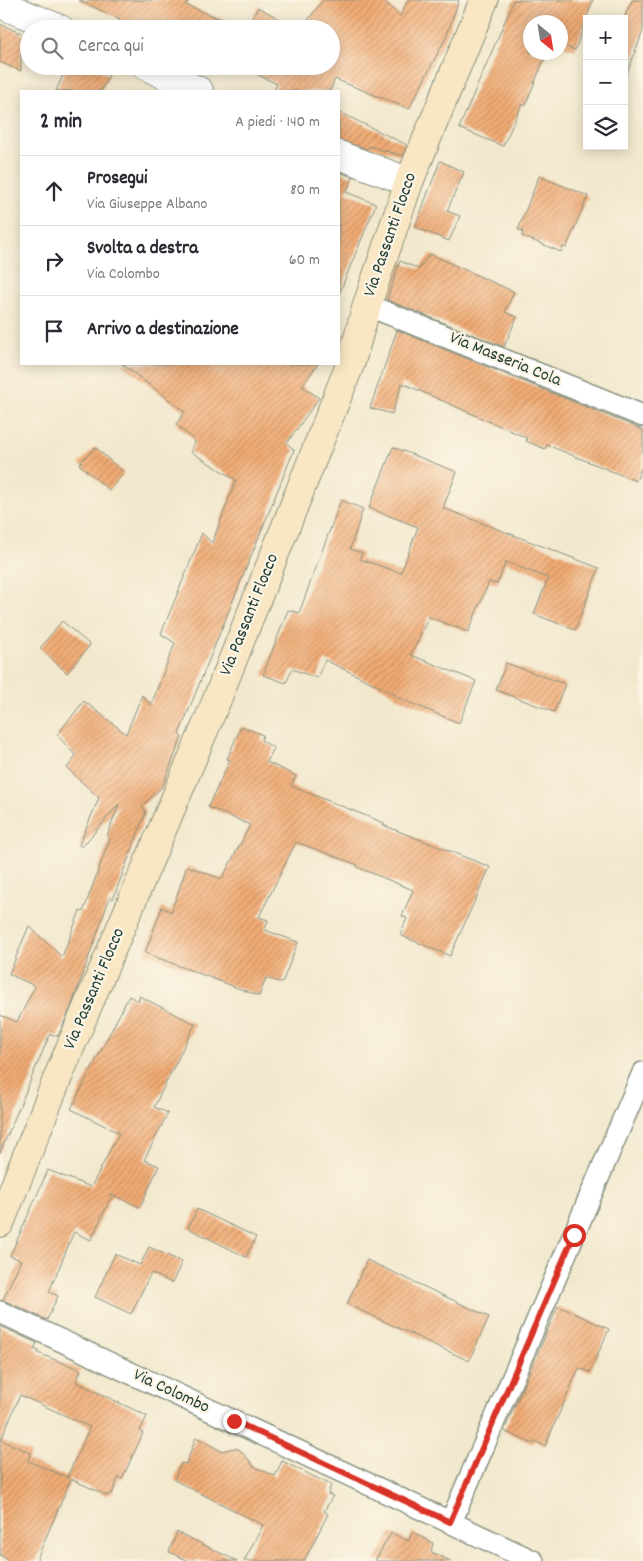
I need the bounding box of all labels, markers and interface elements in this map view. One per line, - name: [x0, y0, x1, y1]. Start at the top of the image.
- north arrow: [523, 15, 568, 60]
- map controls: [583, 15, 628, 150]
- button: +: [583, 15, 628, 60]
- search box: [20, 20, 340, 75]
- icon: search: [38, 34, 66, 62]
- text: Cerca qui: [78, 34, 144, 61]
- button: −: [583, 60, 628, 105]
- button: layers: [583, 105, 628, 150]
- text: 2 min: [40, 108, 82, 138]
- text: A piedi · 140 m: [235, 111, 320, 134]
- text: Prosegui: [87, 166, 147, 193]
- street label: Via Passanti Flocco: [358, 170, 424, 300]
- icon: ahead: [40, 177, 68, 205]
- text: 80 m: [290, 179, 320, 202]
- text: Via Giuseppe Albano: [87, 193, 207, 216]
- text: Svolta a destra: [87, 236, 198, 263]
- icon: right: [40, 247, 68, 275]
- text: 60 m: [289, 249, 320, 272]
- text: Via Colombo: [87, 263, 160, 286]
- icon: arrive: [40, 317, 68, 345]
- text: Arrivo a destinazione: [87, 317, 239, 344]
- street label: Via Masseria Cola: [445, 326, 565, 394]
- street label: Via Passanti Flocco: [214, 550, 286, 680]
- street label: Via Passanti Flocco: [58, 924, 132, 1054]
- route start: [563, 1224, 586, 1247]
- street label: Via Colombo: [129, 1363, 213, 1421]
- route end: [223, 1410, 246, 1433]

